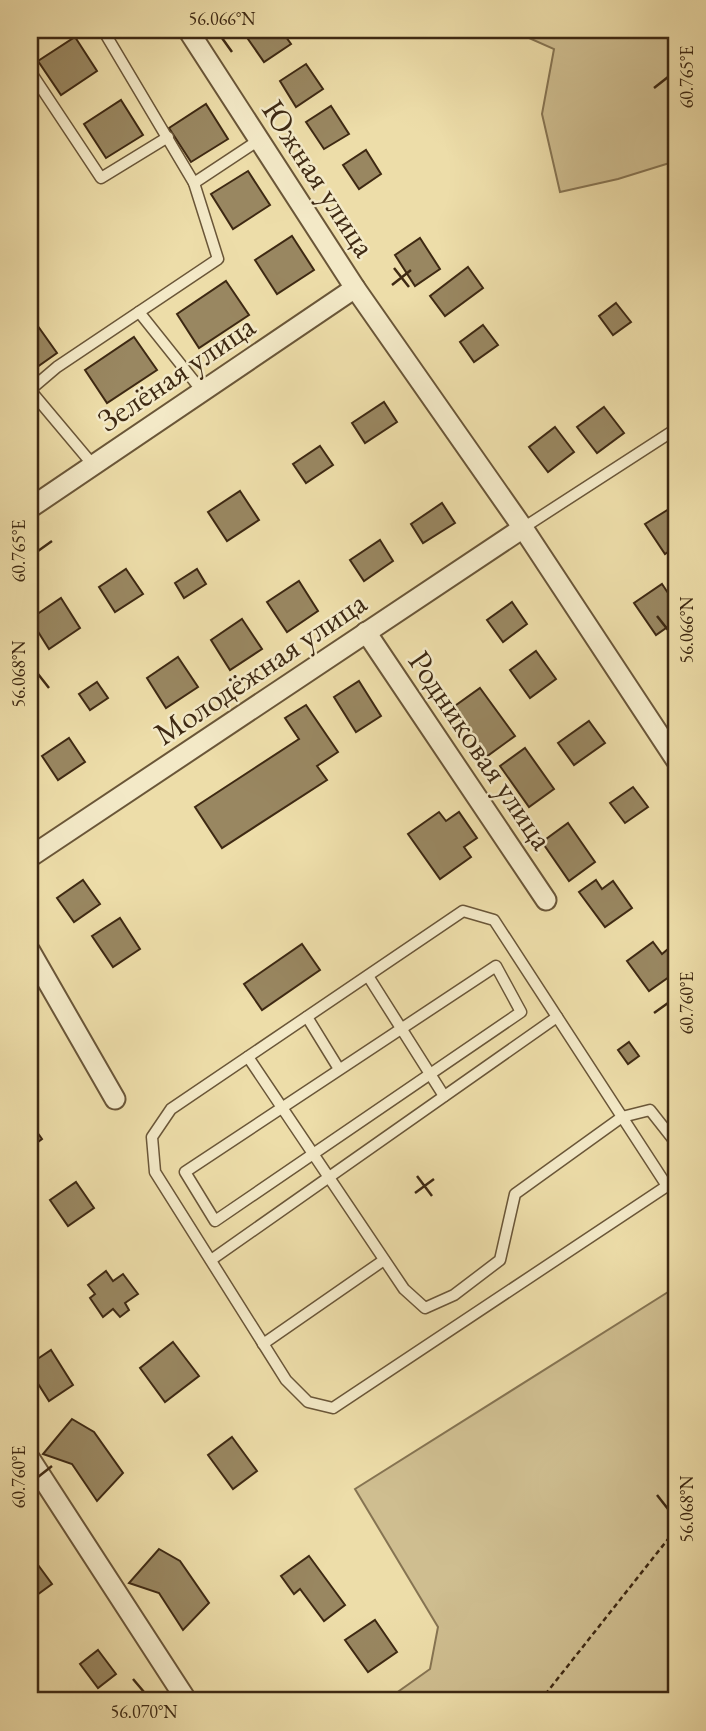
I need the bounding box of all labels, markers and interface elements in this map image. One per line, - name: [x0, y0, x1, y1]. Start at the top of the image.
- text: 56.066°N: [189, 7, 256, 30]
- text: 60.765°E: [675, 46, 698, 108]
- street label: Южная улица: [252, 91, 386, 265]
- street label: Зелёная улица: [89, 305, 263, 441]
- text: 60.765°E: [7, 520, 30, 582]
- street label: Молодёжная улица: [146, 581, 375, 755]
- text: 56.066°N: [675, 596, 698, 663]
- text: 56.068°N: [7, 640, 30, 707]
- street label: Родниковая улица: [399, 642, 563, 858]
- text: 60.760°E: [675, 972, 698, 1034]
- text: 60.760°E: [7, 1446, 30, 1508]
- text: 56.068°N: [675, 1475, 698, 1542]
- text: 56.070°N: [111, 1700, 178, 1723]

